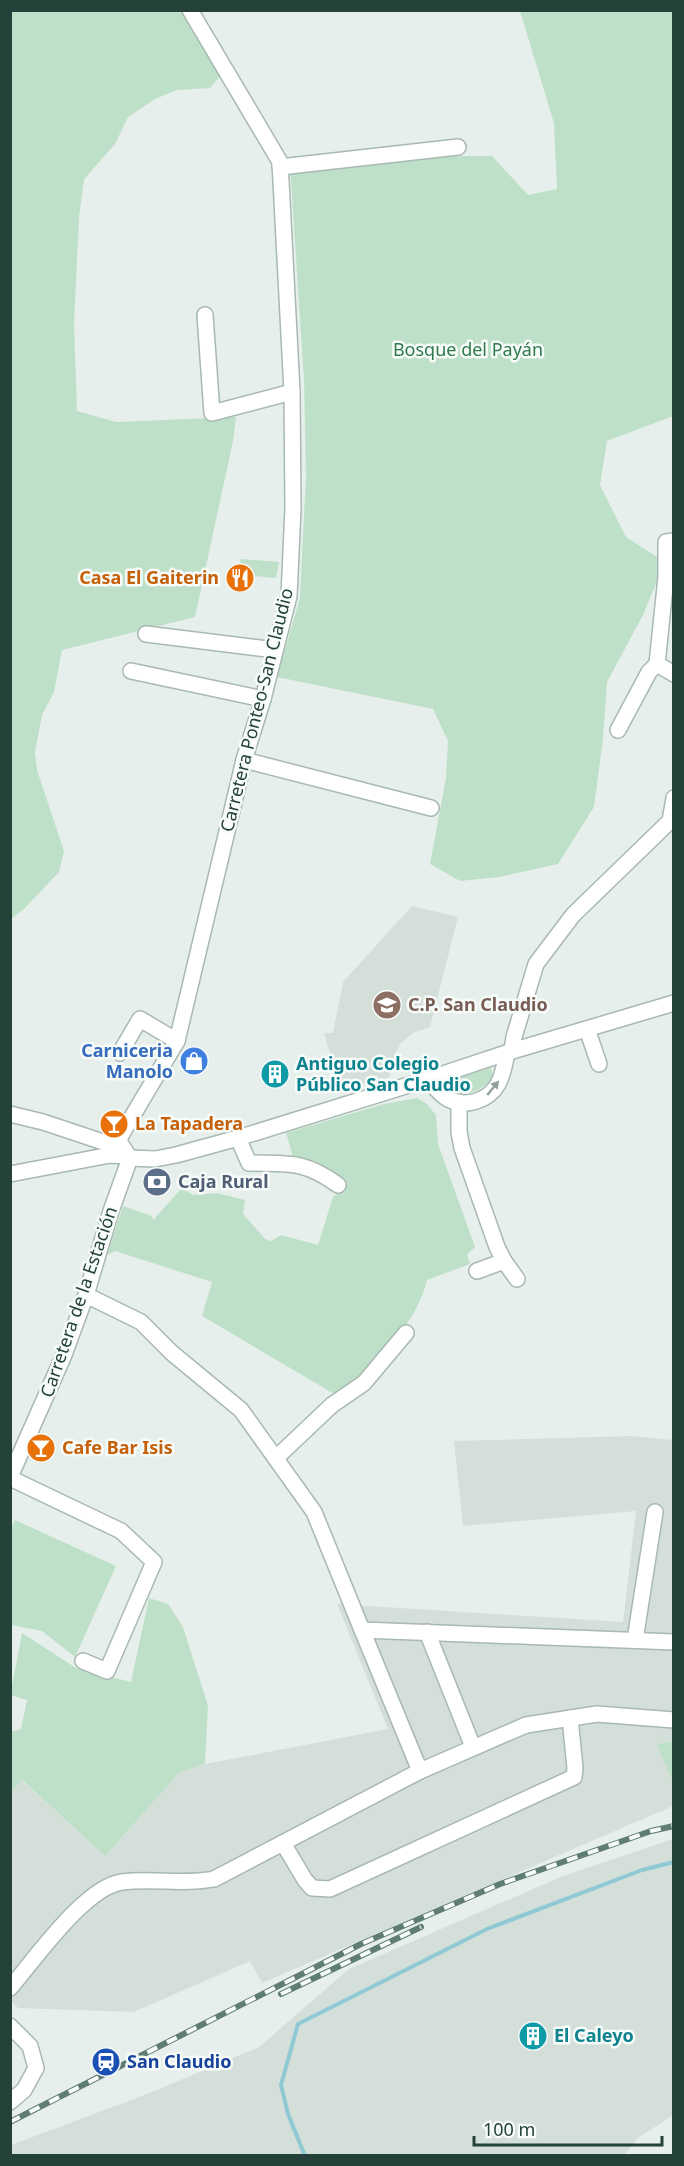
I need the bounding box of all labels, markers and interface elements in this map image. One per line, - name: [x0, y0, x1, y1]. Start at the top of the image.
- park label: Bosque del Payán: [393, 337, 543, 361]
- restaurant icon: Casa El Gaiterin: [224, 562, 256, 594]
- place label: Casa El Gaiterin: [79, 565, 219, 589]
- street label: Carretera Ponteo-San Claudio: [214, 585, 298, 834]
- school or university icon: C.P. San Claudio: [371, 989, 403, 1021]
- place label: C.P. San Claudio: [408, 992, 548, 1016]
- place label: Carniceria Manolo: [81, 1038, 173, 1083]
- shop icon: Carniceria Manolo: [178, 1045, 210, 1077]
- place label: Antiguo Colegio Público San Claudio: [296, 1051, 471, 1096]
- building icon: Antiguo Colegio Público San Claudio: [259, 1058, 291, 1090]
- one-way arrow: [487, 1080, 500, 1096]
- bar icon: La Tapadera: [98, 1108, 130, 1140]
- place label: La Tapadera: [135, 1111, 243, 1135]
- bank icon: Caja Rural: [141, 1166, 173, 1198]
- place label: Caja Rural: [178, 1169, 269, 1193]
- street label: Carretera de la Estación: [34, 1203, 122, 1400]
- bar icon: Cafe Bar Isis: [25, 1432, 57, 1464]
- place label: Cafe Bar Isis: [62, 1435, 173, 1459]
- building icon: El Caleyo: [517, 2020, 549, 2052]
- place label: El Caleyo: [554, 2023, 634, 2047]
- station icon: San Claudio: [90, 2046, 122, 2078]
- place label: San Claudio: [127, 2049, 232, 2073]
- scale bar: [474, 2109, 662, 2147]
- text: 100 m: [483, 2117, 535, 2141]

